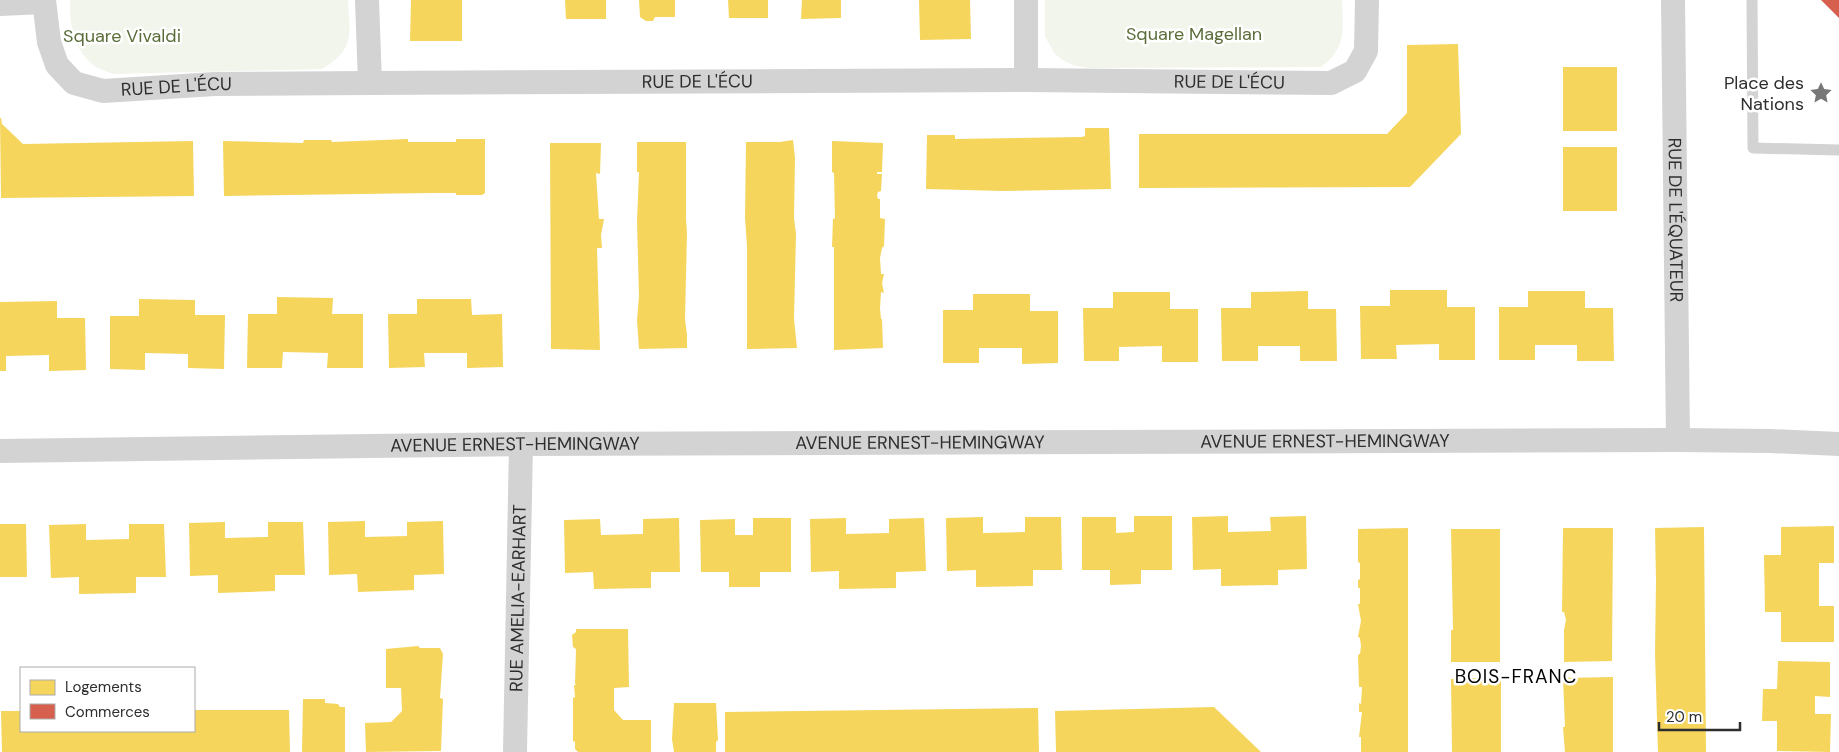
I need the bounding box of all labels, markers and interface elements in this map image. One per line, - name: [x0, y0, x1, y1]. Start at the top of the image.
- park label: Square Magellan: [1126, 22, 1262, 46]
- park label: Square Vivaldi: [63, 24, 181, 48]
- street label: RUE DE L'ÉCU: [642, 69, 753, 94]
- street label: RUE DE L'ÉCU: [1174, 69, 1285, 95]
- place label: Place des Nations: [1724, 71, 1804, 116]
- street label: RUE DE L'ÉCU: [120, 72, 232, 102]
- place icon: Place des Nations: [1808, 80, 1834, 106]
- street label: RUE DE L'ÉQUATEUR: [1663, 137, 1688, 303]
- street label: AVENUE ERNEST-HEMINGWAY: [1200, 429, 1450, 454]
- street label: AVENUE ERNEST-HEMINGWAY: [795, 430, 1045, 455]
- street label: AVENUE ERNEST-HEMINGWAY: [390, 432, 640, 458]
- street label: RUE AMELIA-EARHART: [504, 504, 532, 692]
- district label: BOIS-FRANC: [1455, 664, 1577, 689]
- legend: [20, 667, 195, 732]
- text: Logements: [65, 677, 142, 697]
- scale bar: [1659, 700, 1740, 732]
- text: Commerces: [65, 702, 150, 722]
- text: 20 m: [1666, 707, 1702, 727]

